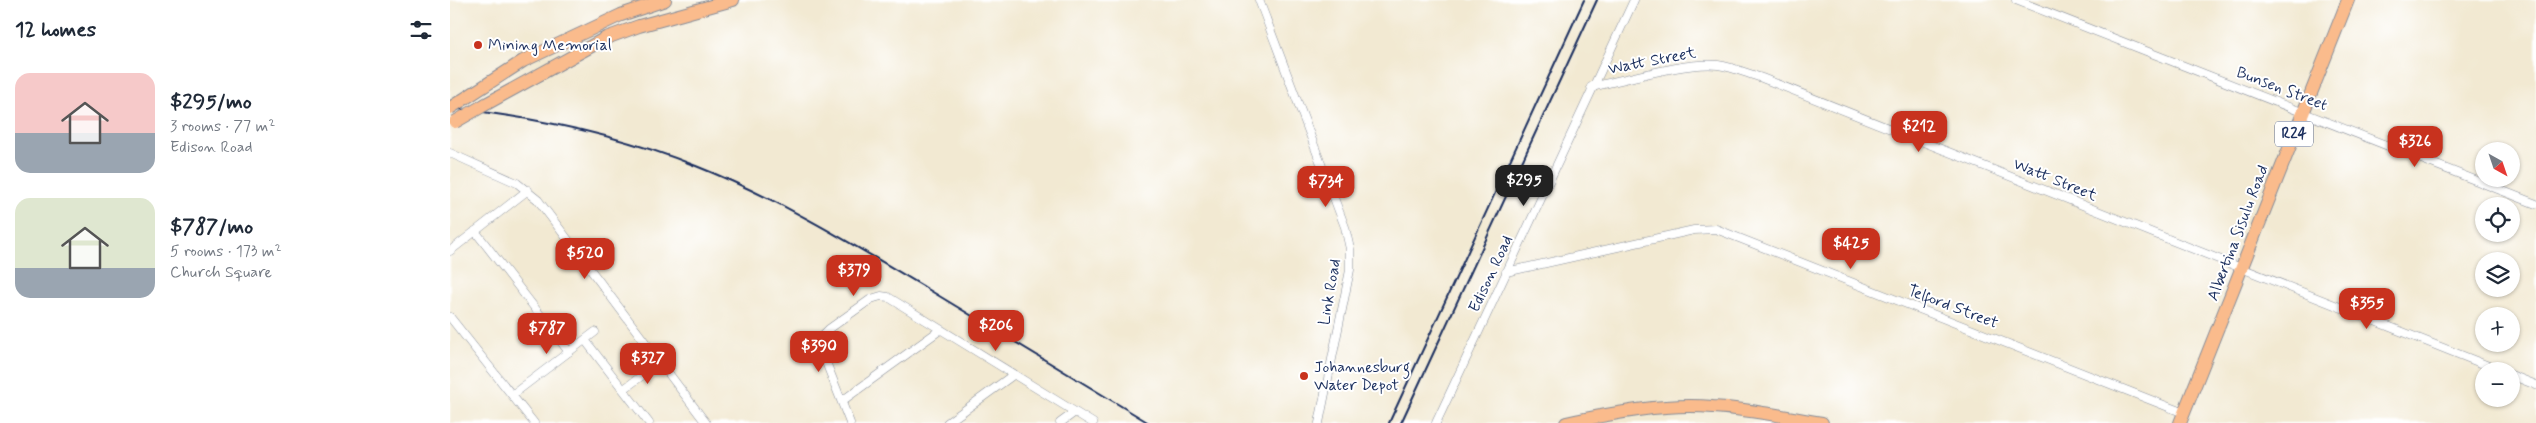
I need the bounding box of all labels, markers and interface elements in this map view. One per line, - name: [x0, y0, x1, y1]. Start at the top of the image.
- text: 12 homes: [15, 16, 96, 44]
- icon: filters: [407, 16, 435, 44]
- place label: Mining Memorial: [488, 35, 612, 56]
- marker: Mining Memorial: [472, 39, 484, 51]
- street label: Watt Street: [1606, 42, 1698, 80]
- street label: Bunsen Street: [2233, 62, 2331, 116]
- text: $295/mo: [170, 88, 252, 116]
- icon: home: [55, 93, 115, 153]
- pin: $212: [1889, 110, 1949, 153]
- text: 3 rooms · 77 m²: [170, 116, 275, 137]
- text: $212: [1902, 116, 1936, 137]
- road number: R24: [2275, 122, 2313, 146]
- pin: $326: [2385, 126, 2445, 168]
- text: $326: [2399, 131, 2431, 152]
- text: Edison Road: [170, 137, 253, 158]
- north arrow: [2475, 142, 2520, 188]
- map controls: [2475, 142, 2520, 407]
- street label: Watt Street: [2010, 154, 2101, 207]
- street label: Albertina Sisulu Road: [2202, 162, 2274, 304]
- pin: $295: [1494, 164, 1554, 207]
- pin: $734: [1296, 166, 1356, 208]
- text: $295: [1506, 170, 1542, 191]
- text: $734: [1308, 171, 1344, 192]
- button: locate: [2475, 197, 2520, 242]
- text: $787/mo: [170, 213, 253, 241]
- icon: home: [55, 218, 115, 278]
- pin: $425: [1821, 228, 1881, 270]
- street label: Edison Road: [1464, 232, 1518, 316]
- text: $425: [1833, 233, 1869, 254]
- pin: $520: [555, 238, 615, 280]
- text: 5 rooms · 173 m²: [170, 241, 282, 262]
- text: $520: [566, 243, 604, 264]
- button: layers: [2475, 252, 2520, 297]
- pin: $379: [824, 254, 884, 297]
- street label: Link Road: [1314, 257, 1346, 327]
- text: $379: [837, 260, 871, 281]
- text: Church Square: [170, 262, 272, 283]
- street label: Telford Street: [1904, 280, 2002, 336]
- pin: $355: [2337, 288, 2397, 330]
- text: $355: [2350, 293, 2384, 314]
- button: +: [2475, 307, 2520, 352]
- pin: $206: [966, 310, 1026, 352]
- pin: $787: [517, 312, 577, 355]
- text: $206: [979, 315, 1013, 336]
- text: $787: [529, 318, 565, 339]
- pin: $390: [789, 330, 849, 373]
- text: $390: [801, 336, 837, 357]
- pin: $327: [618, 342, 678, 385]
- text: $327: [631, 348, 665, 369]
- place label: Johannesburg Water Depot: [1314, 357, 1410, 396]
- button: −: [2475, 362, 2520, 407]
- marker: Johannesburg Water Depot: [1298, 370, 1310, 382]

